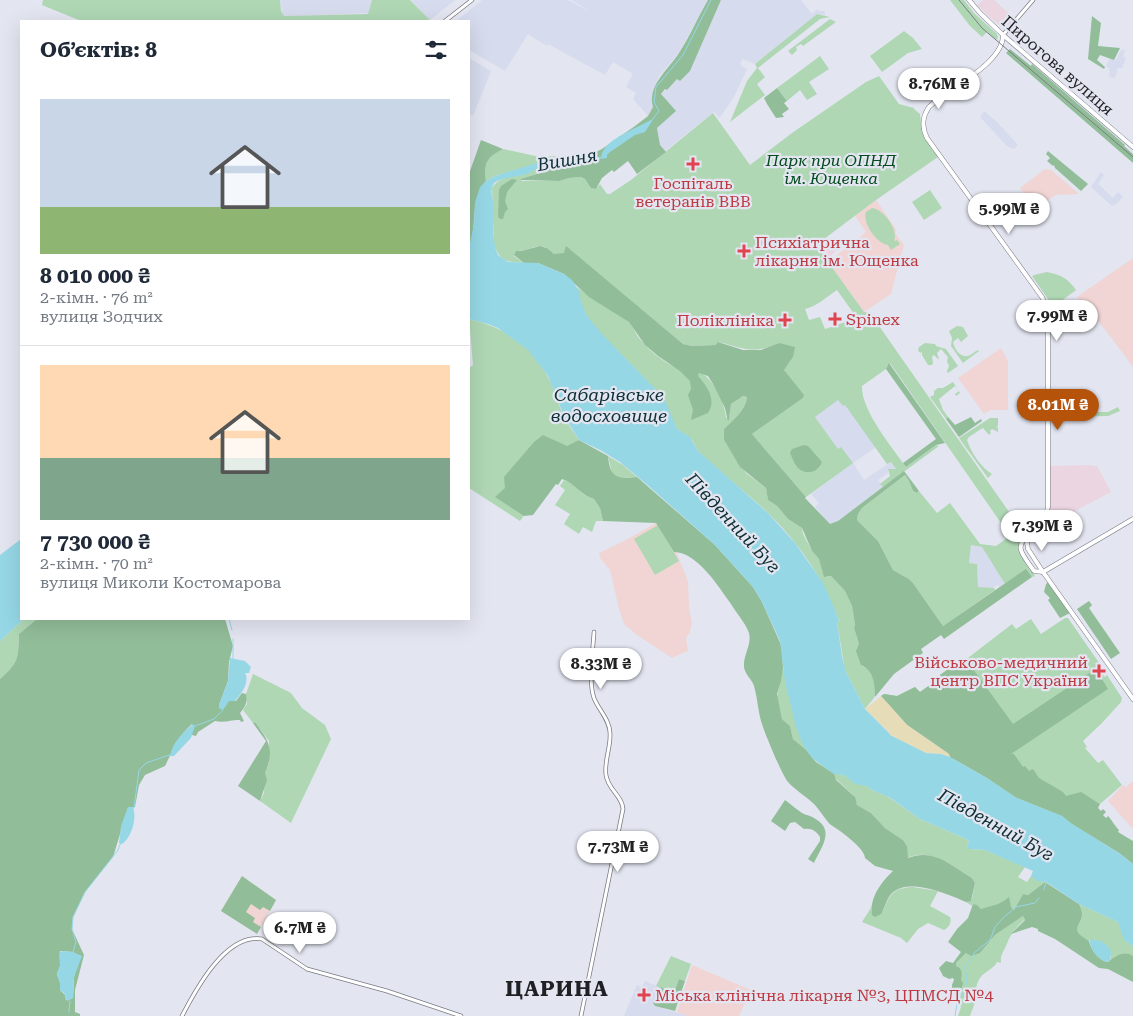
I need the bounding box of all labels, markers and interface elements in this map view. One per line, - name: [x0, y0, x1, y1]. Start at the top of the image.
- street label: Пирогова вулиця: [998, 12, 1118, 119]
- icon: filters: [422, 36, 450, 64]
- text: Об’єктів: 8: [40, 38, 157, 62]
- pin: 8.76M ₴: [893, 68, 985, 110]
- text: 8.76M ₴: [909, 74, 969, 93]
- icon: home: [200, 132, 290, 222]
- water label: Вишня: [534, 144, 598, 175]
- park label: Парк при ОПНД ім. Ющенка: [765, 151, 897, 188]
- marker: Госпіталь ветеранів ВВВ: [686, 157, 700, 171]
- place label: Госпіталь ветеранів ВВВ: [635, 174, 751, 211]
- pin: 5.99M ₴: [963, 192, 1055, 235]
- text: 5.99M ₴: [979, 199, 1039, 218]
- place label: Психіатрична лікарня ім. Ющенка: [755, 233, 919, 270]
- marker: Психіатрична лікарня ім. Ющенка: [737, 244, 751, 258]
- text: 8 010 000 ₴: [40, 264, 150, 288]
- text: 2-кімн. · 76 m²: [40, 288, 153, 307]
- pin: 7.99M ₴: [1011, 300, 1103, 342]
- text: 7.99M ₴: [1027, 306, 1087, 325]
- text: вулиця Зодчих: [40, 307, 163, 326]
- place label: Spinex: [846, 310, 900, 329]
- place label: Поліклініка: [677, 311, 774, 330]
- marker: Spinex: [828, 312, 842, 326]
- marker: Поліклініка: [778, 313, 792, 327]
- water label: Сабарівське водосховище: [551, 384, 667, 426]
- pin: 8.01M ₴: [1012, 388, 1104, 431]
- text: 8.01M ₴: [1028, 395, 1088, 414]
- icon: home: [200, 397, 290, 487]
- water label: Південний Буг: [681, 468, 785, 577]
- pin: 7.39M ₴: [996, 510, 1088, 552]
- text: 7.39M ₴: [1012, 516, 1072, 535]
- text: 7 730 000 ₴: [40, 530, 150, 554]
- text: 2-кімн. · 70 m²: [40, 554, 153, 573]
- text: вулиця Миколи Костомарова: [40, 573, 281, 592]
- pin: 8.33M ₴: [555, 648, 647, 690]
- place label: Військово-медичний центр ВПС України: [914, 653, 1088, 690]
- text: 8.33M ₴: [571, 654, 631, 673]
- marker: Військово-медичний центр ВПС України: [1092, 664, 1106, 678]
- water label: Південний Буг: [934, 784, 1058, 865]
- pin: 7.73M ₴: [572, 830, 664, 873]
- text: 7.73M ₴: [588, 837, 648, 856]
- pin: 6.7M ₴: [259, 912, 341, 954]
- text: 6.7M ₴: [274, 918, 326, 937]
- district label: ЦАРИНА: [505, 977, 609, 1001]
- place label: Міська клінічна лікарня №3, ЦПМСД №4: [655, 986, 993, 1005]
- marker: Міська клінічна лікарня №3, ЦПМСД №4: [637, 988, 651, 1002]

